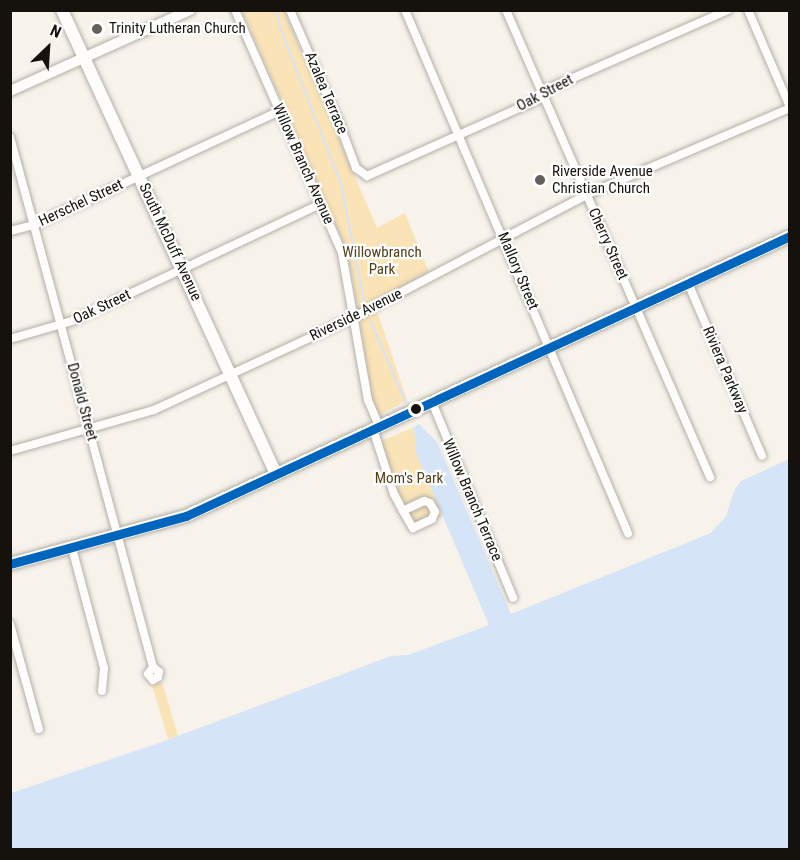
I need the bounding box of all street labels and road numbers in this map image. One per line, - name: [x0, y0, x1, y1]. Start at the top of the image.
- street label: Azalea Terrace: [301, 49, 351, 137]
- street label: Oak Street: [514, 71, 576, 115]
- street label: Willow Branch Avenue: [268, 101, 338, 227]
- street label: Herschel Street: [36, 176, 126, 230]
- street label: South McDuff Avenue: [135, 180, 205, 304]
- street label: Cherry Street: [584, 205, 632, 283]
- street label: Mallory Street: [494, 230, 542, 312]
- street label: Riverside Avenue: [307, 285, 405, 345]
- street label: Oak Street: [70, 286, 134, 328]
- street label: Riviera Parkway: [699, 324, 751, 416]
- street label: Donald Street: [63, 361, 101, 443]
- street label: Willow Branch Terrace: [438, 436, 506, 564]

